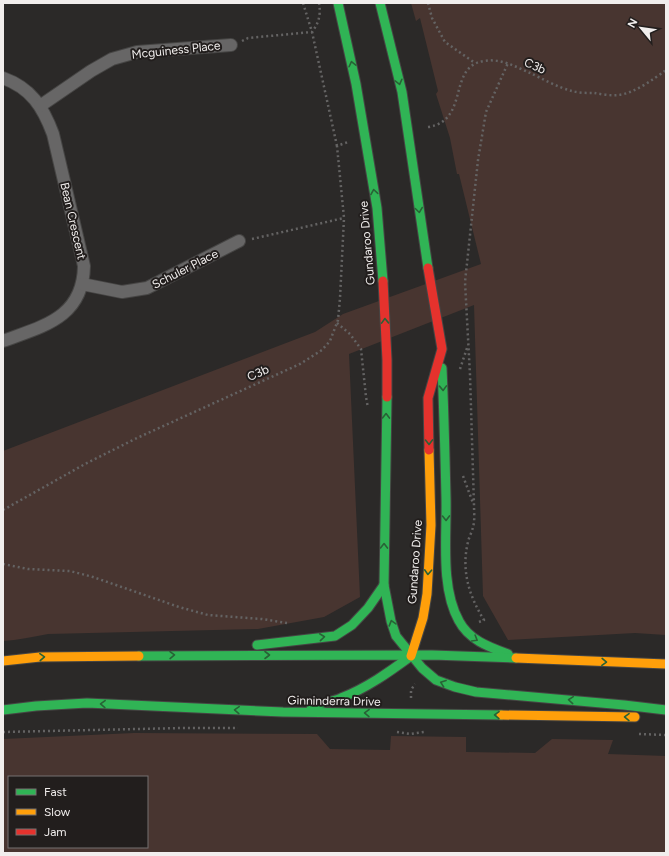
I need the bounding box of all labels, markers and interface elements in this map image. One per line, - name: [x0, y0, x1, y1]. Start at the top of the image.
- north arrow: [621, 8, 661, 48]
- text: N: [625, 17, 640, 30]
- street label: Mcguiness Place: [131, 38, 222, 62]
- street label: C3b: [522, 55, 548, 77]
- one-way arrow: [348, 60, 356, 67]
- one-way arrow: [395, 78, 403, 85]
- street label: Bean Crescent: [57, 181, 89, 261]
- one-way arrow: [371, 189, 379, 195]
- street label: Gundaroo Drive: [356, 200, 378, 286]
- one-way arrow: [414, 207, 423, 213]
- street label: Schuler Place: [150, 246, 221, 292]
- one-way arrow: [381, 318, 389, 324]
- street label: C3b: [245, 362, 271, 384]
- one-way arrow: [439, 385, 448, 391]
- one-way arrow: [382, 413, 390, 419]
- one-way arrow: [425, 439, 433, 445]
- one-way arrow: [442, 515, 450, 521]
- street label: Gundaroo Drive: [405, 519, 425, 605]
- one-way arrow: [380, 543, 389, 549]
- one-way arrow: [424, 569, 433, 575]
- one-way arrow: [388, 619, 397, 626]
- one-way arrow: [319, 633, 325, 642]
- one-way arrow: [471, 635, 478, 642]
- one-way arrow: [169, 651, 175, 659]
- one-way arrow: [264, 651, 270, 659]
- one-way arrow: [39, 653, 45, 662]
- one-way arrow: [601, 658, 607, 666]
- one-way arrow: [440, 679, 447, 688]
- street label: Ginninderra Drive: [287, 693, 381, 709]
- one-way arrow: [568, 696, 574, 705]
- one-way arrow: [100, 700, 106, 708]
- one-way arrow: [234, 706, 240, 714]
- one-way arrow: [364, 709, 370, 718]
- one-way arrow: [494, 711, 500, 719]
- one-way arrow: [624, 713, 630, 721]
- legend: [8, 776, 148, 848]
- text: Fast: [44, 785, 67, 799]
- text: Slow: [44, 805, 71, 819]
- text: Jam: [44, 825, 67, 839]

